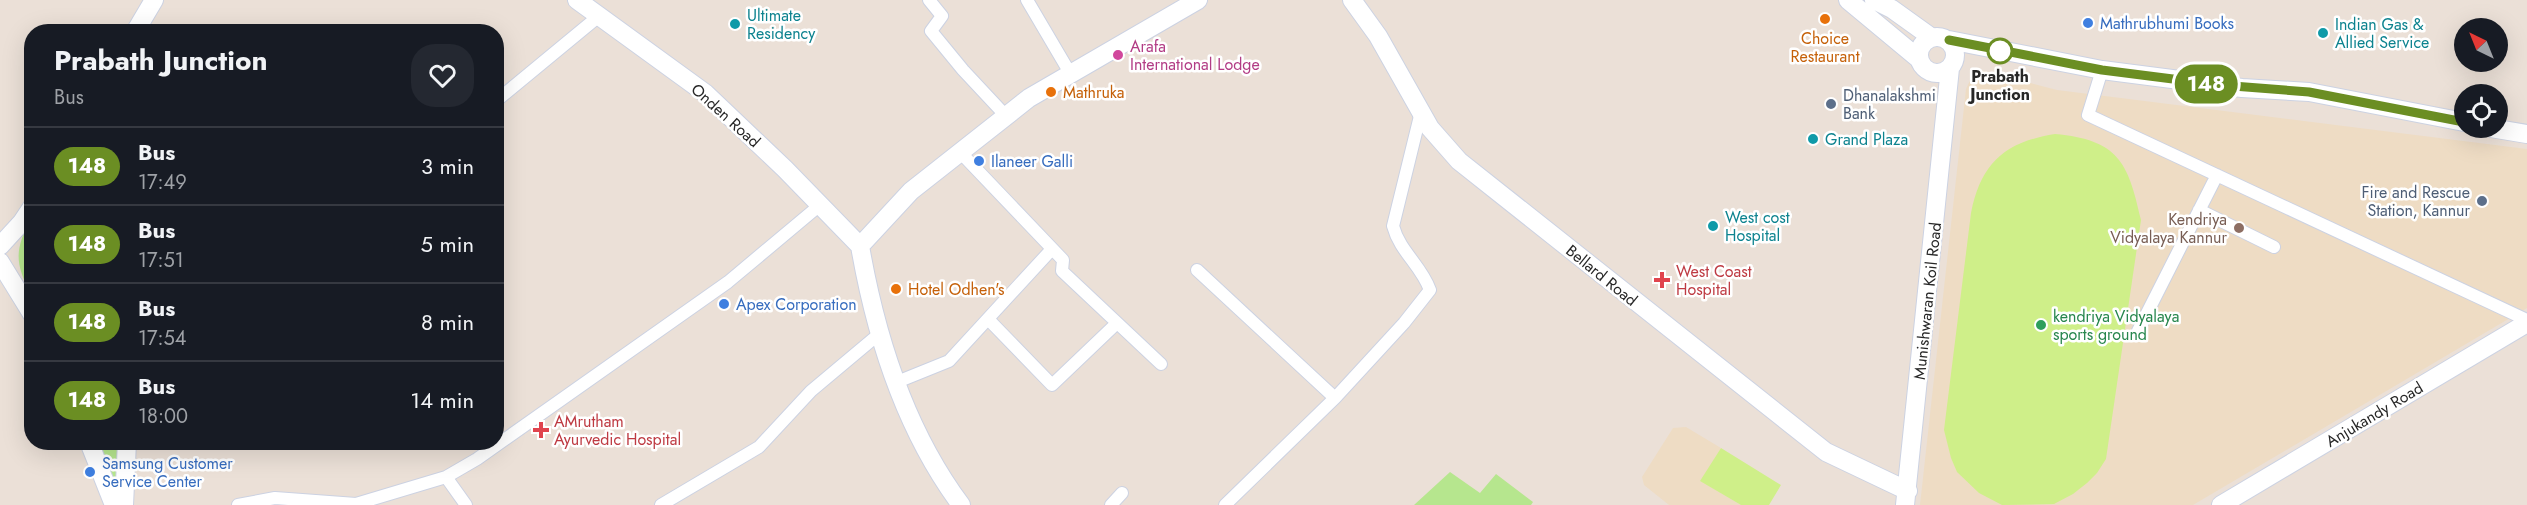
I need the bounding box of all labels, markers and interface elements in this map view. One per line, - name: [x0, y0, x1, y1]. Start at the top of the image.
- place label: Ultimate Residency: [747, 4, 816, 45]
- marker: Choice Restaurant: [1818, 12, 1832, 26]
- place label: Mathrubhumi Books: [2100, 12, 2234, 35]
- place label: Indian Gas & Allied Service: [2335, 13, 2429, 54]
- marker: Mathrubhumi Books: [2081, 16, 2095, 30]
- marker: Ultimate Residency: [728, 17, 742, 31]
- north arrow: [2454, 18, 2508, 72]
- map controls: [2454, 18, 2508, 138]
- marker: Indian Gas & Allied Service: [2316, 26, 2330, 40]
- place label: Choice Restaurant: [1790, 27, 1860, 68]
- place label: Arafa International Lodge: [1130, 35, 1260, 76]
- marker: Prabath Junction: [1987, 38, 2013, 64]
- text: Prabath Junction: [54, 40, 268, 81]
- button: heart: [411, 44, 474, 107]
- marker: Arafa International Lodge: [1111, 48, 1125, 62]
- line badge: 148: [2172, 64, 2240, 104]
- place label: Prabath Junction: [1967, 65, 2030, 106]
- text: 148: [2187, 69, 2225, 99]
- street label: Onden Road: [686, 78, 765, 153]
- place label: Mathruka: [1063, 81, 1125, 104]
- text: Bus: [54, 83, 84, 112]
- place label: Dhanalakshmi Bank: [1843, 84, 1936, 125]
- button: locate: [2454, 84, 2508, 138]
- marker: Mathruka: [1044, 85, 1058, 99]
- marker: Dhanalakshmi Bank: [1824, 97, 1838, 111]
- place label: Grand Plaza: [1825, 128, 1908, 151]
- marker: Grand Plaza: [1806, 132, 1820, 146]
- text: Bus: [138, 136, 175, 168]
- text: 3 min: [421, 150, 474, 182]
- place label: Ilaneer Galli: [991, 150, 1073, 173]
- text: 148: [68, 151, 106, 181]
- marker: Ilaneer Galli: [972, 154, 986, 168]
- text: 17:49: [138, 168, 187, 197]
- place label: Fire and Rescue Station, Kannur: [2362, 181, 2471, 222]
- marker: Fire and Rescue Station, Kannur: [2475, 194, 2489, 208]
- place label: West cost Hospital: [1725, 206, 1790, 247]
- place label: Kendriya Vidyalaya Kannur: [2110, 208, 2228, 249]
- text: Bus: [138, 214, 175, 246]
- marker: West cost Hospital: [1706, 219, 1720, 233]
- street label: Munishwaran Koil Road: [1908, 221, 1947, 381]
- marker: Kendriya Vidyalaya Kannur: [2232, 221, 2246, 235]
- text: 5 min: [421, 228, 474, 260]
- text: 148: [68, 229, 106, 259]
- street label: Bellard Road: [1561, 239, 1642, 311]
- text: 17:51: [138, 246, 184, 275]
- place label: West Coast Hospital: [1676, 260, 1752, 301]
- marker: West Coast Hospital: [1653, 271, 1671, 289]
- place label: Hotel Odhen's: [908, 278, 1004, 301]
- marker: Hotel Odhen's: [889, 282, 903, 296]
- text: Bus: [138, 292, 175, 324]
- place label: Apex Corporation: [736, 293, 857, 316]
- marker: Apex Corporation: [717, 297, 731, 311]
- place label: kendriya Vidyalaya sports ground: [2053, 305, 2179, 346]
- text: 8 min: [421, 306, 474, 338]
- text: 148: [68, 307, 106, 337]
- marker: kendriya Vidyalaya sports ground: [2034, 318, 2048, 332]
- text: 17:54: [138, 324, 186, 353]
- text: Bus: [138, 370, 175, 402]
- street label: Anjukandy Road: [2321, 376, 2427, 453]
- text: 14 min: [410, 384, 474, 416]
- text: 148: [68, 385, 106, 415]
- text: 18:00: [138, 402, 188, 431]
- place label: AMrutham Ayurvedic Hospital: [554, 410, 681, 451]
- marker: AMrutham Ayurvedic Hospital: [532, 421, 550, 439]
- place label: Samsung Customer Service Center: [102, 452, 233, 493]
- marker: Samsung Customer Service Center: [83, 465, 97, 479]

